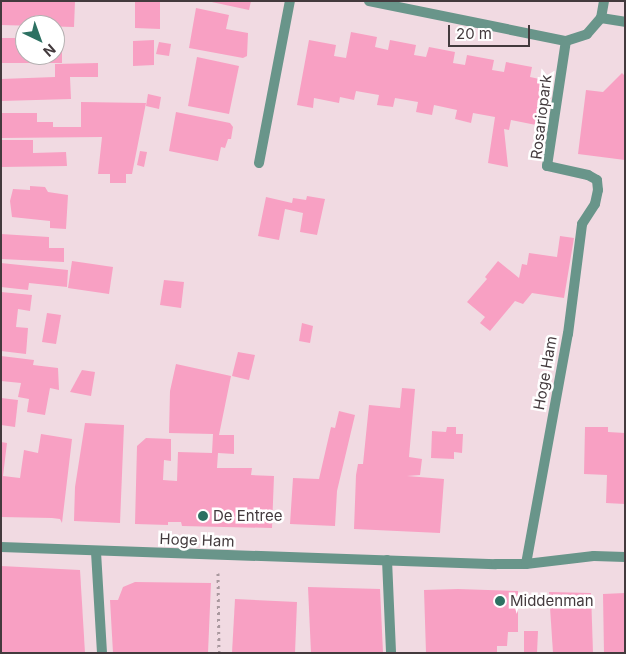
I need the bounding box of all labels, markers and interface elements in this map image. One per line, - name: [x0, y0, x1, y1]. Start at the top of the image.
- north arrow: [15, 15, 65, 65]
- scale bar: [451, 15, 534, 47]
- text: 20 m: [456, 24, 492, 43]
- text: N: [40, 41, 59, 61]
- street label: Rosariopark: [527, 74, 555, 160]
- street label: Hoge Ham: [530, 334, 560, 412]
- place label: De Entree: [213, 507, 282, 525]
- marker: De Entree: [197, 510, 209, 522]
- street label: Hoge Ham: [159, 530, 235, 550]
- place label: Middenman: [510, 592, 594, 610]
- marker: Middenman: [494, 595, 506, 607]

